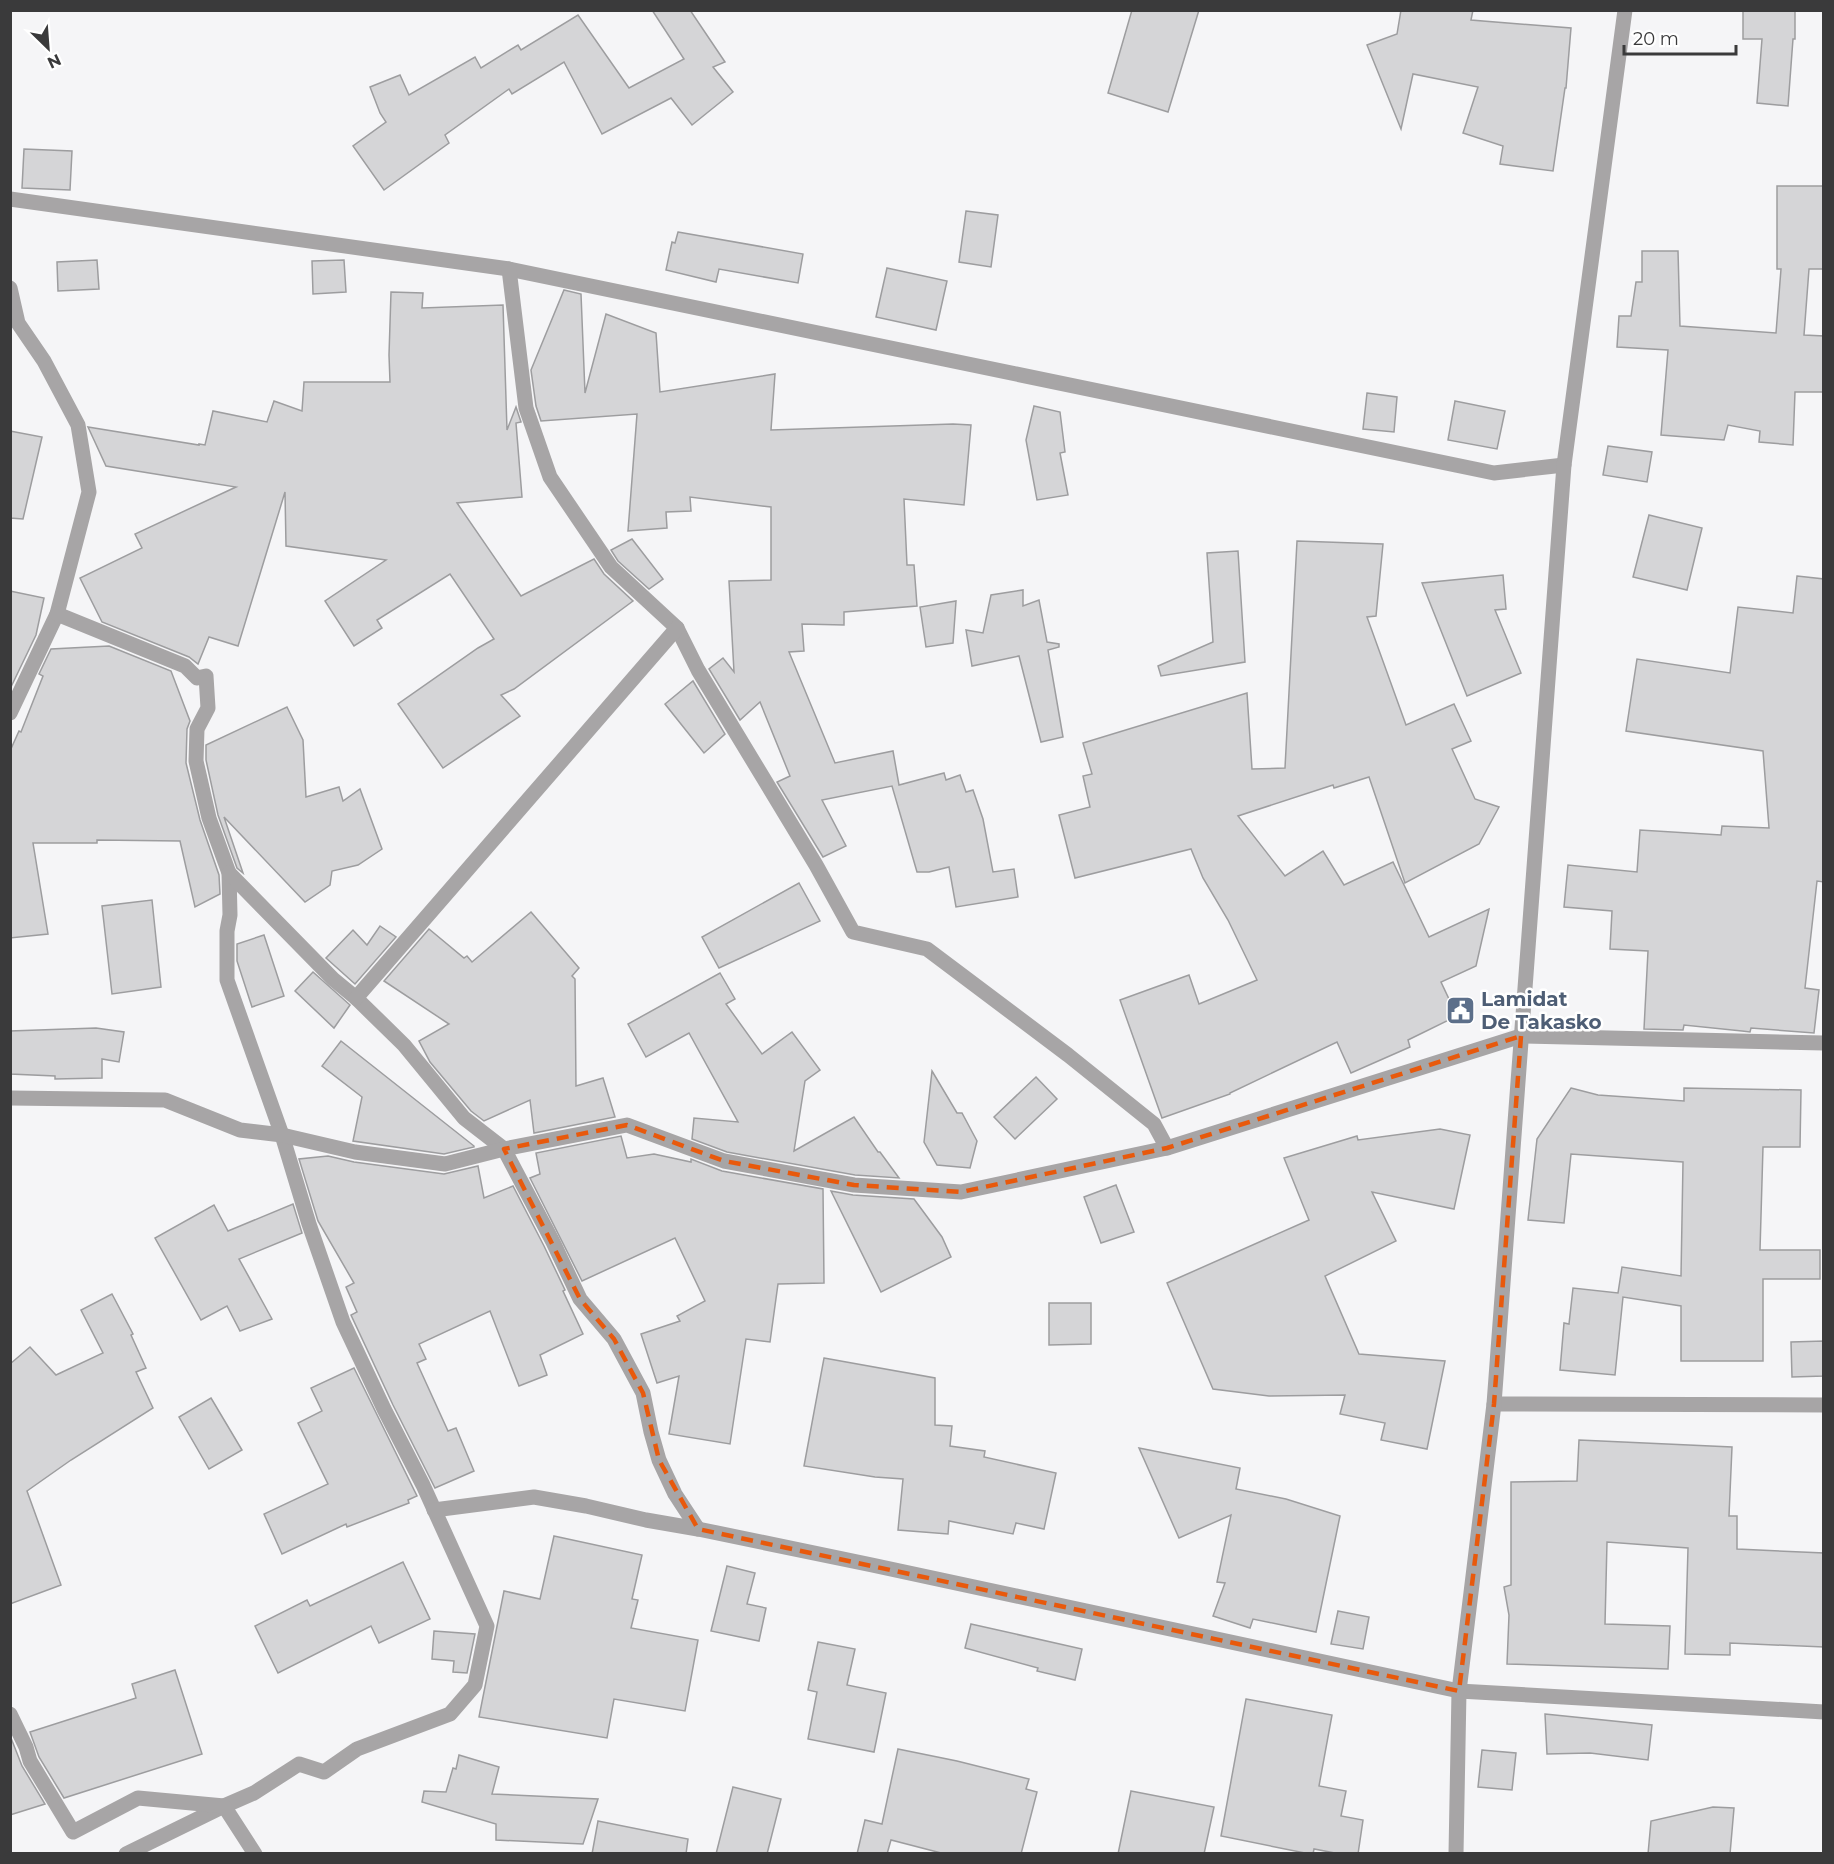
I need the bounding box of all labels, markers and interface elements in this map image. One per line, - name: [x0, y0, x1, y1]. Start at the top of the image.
- north arrow: [18, 18, 78, 78]
- scale bar: [1624, 18, 1736, 56]
- text: 20 m: [1633, 28, 1679, 50]
- text: N: [44, 50, 64, 72]
- place label: Lamidat De Takasko: [1481, 987, 1602, 1034]
- public building icon: Lamidat De Takasko: [1444, 994, 1476, 1026]

